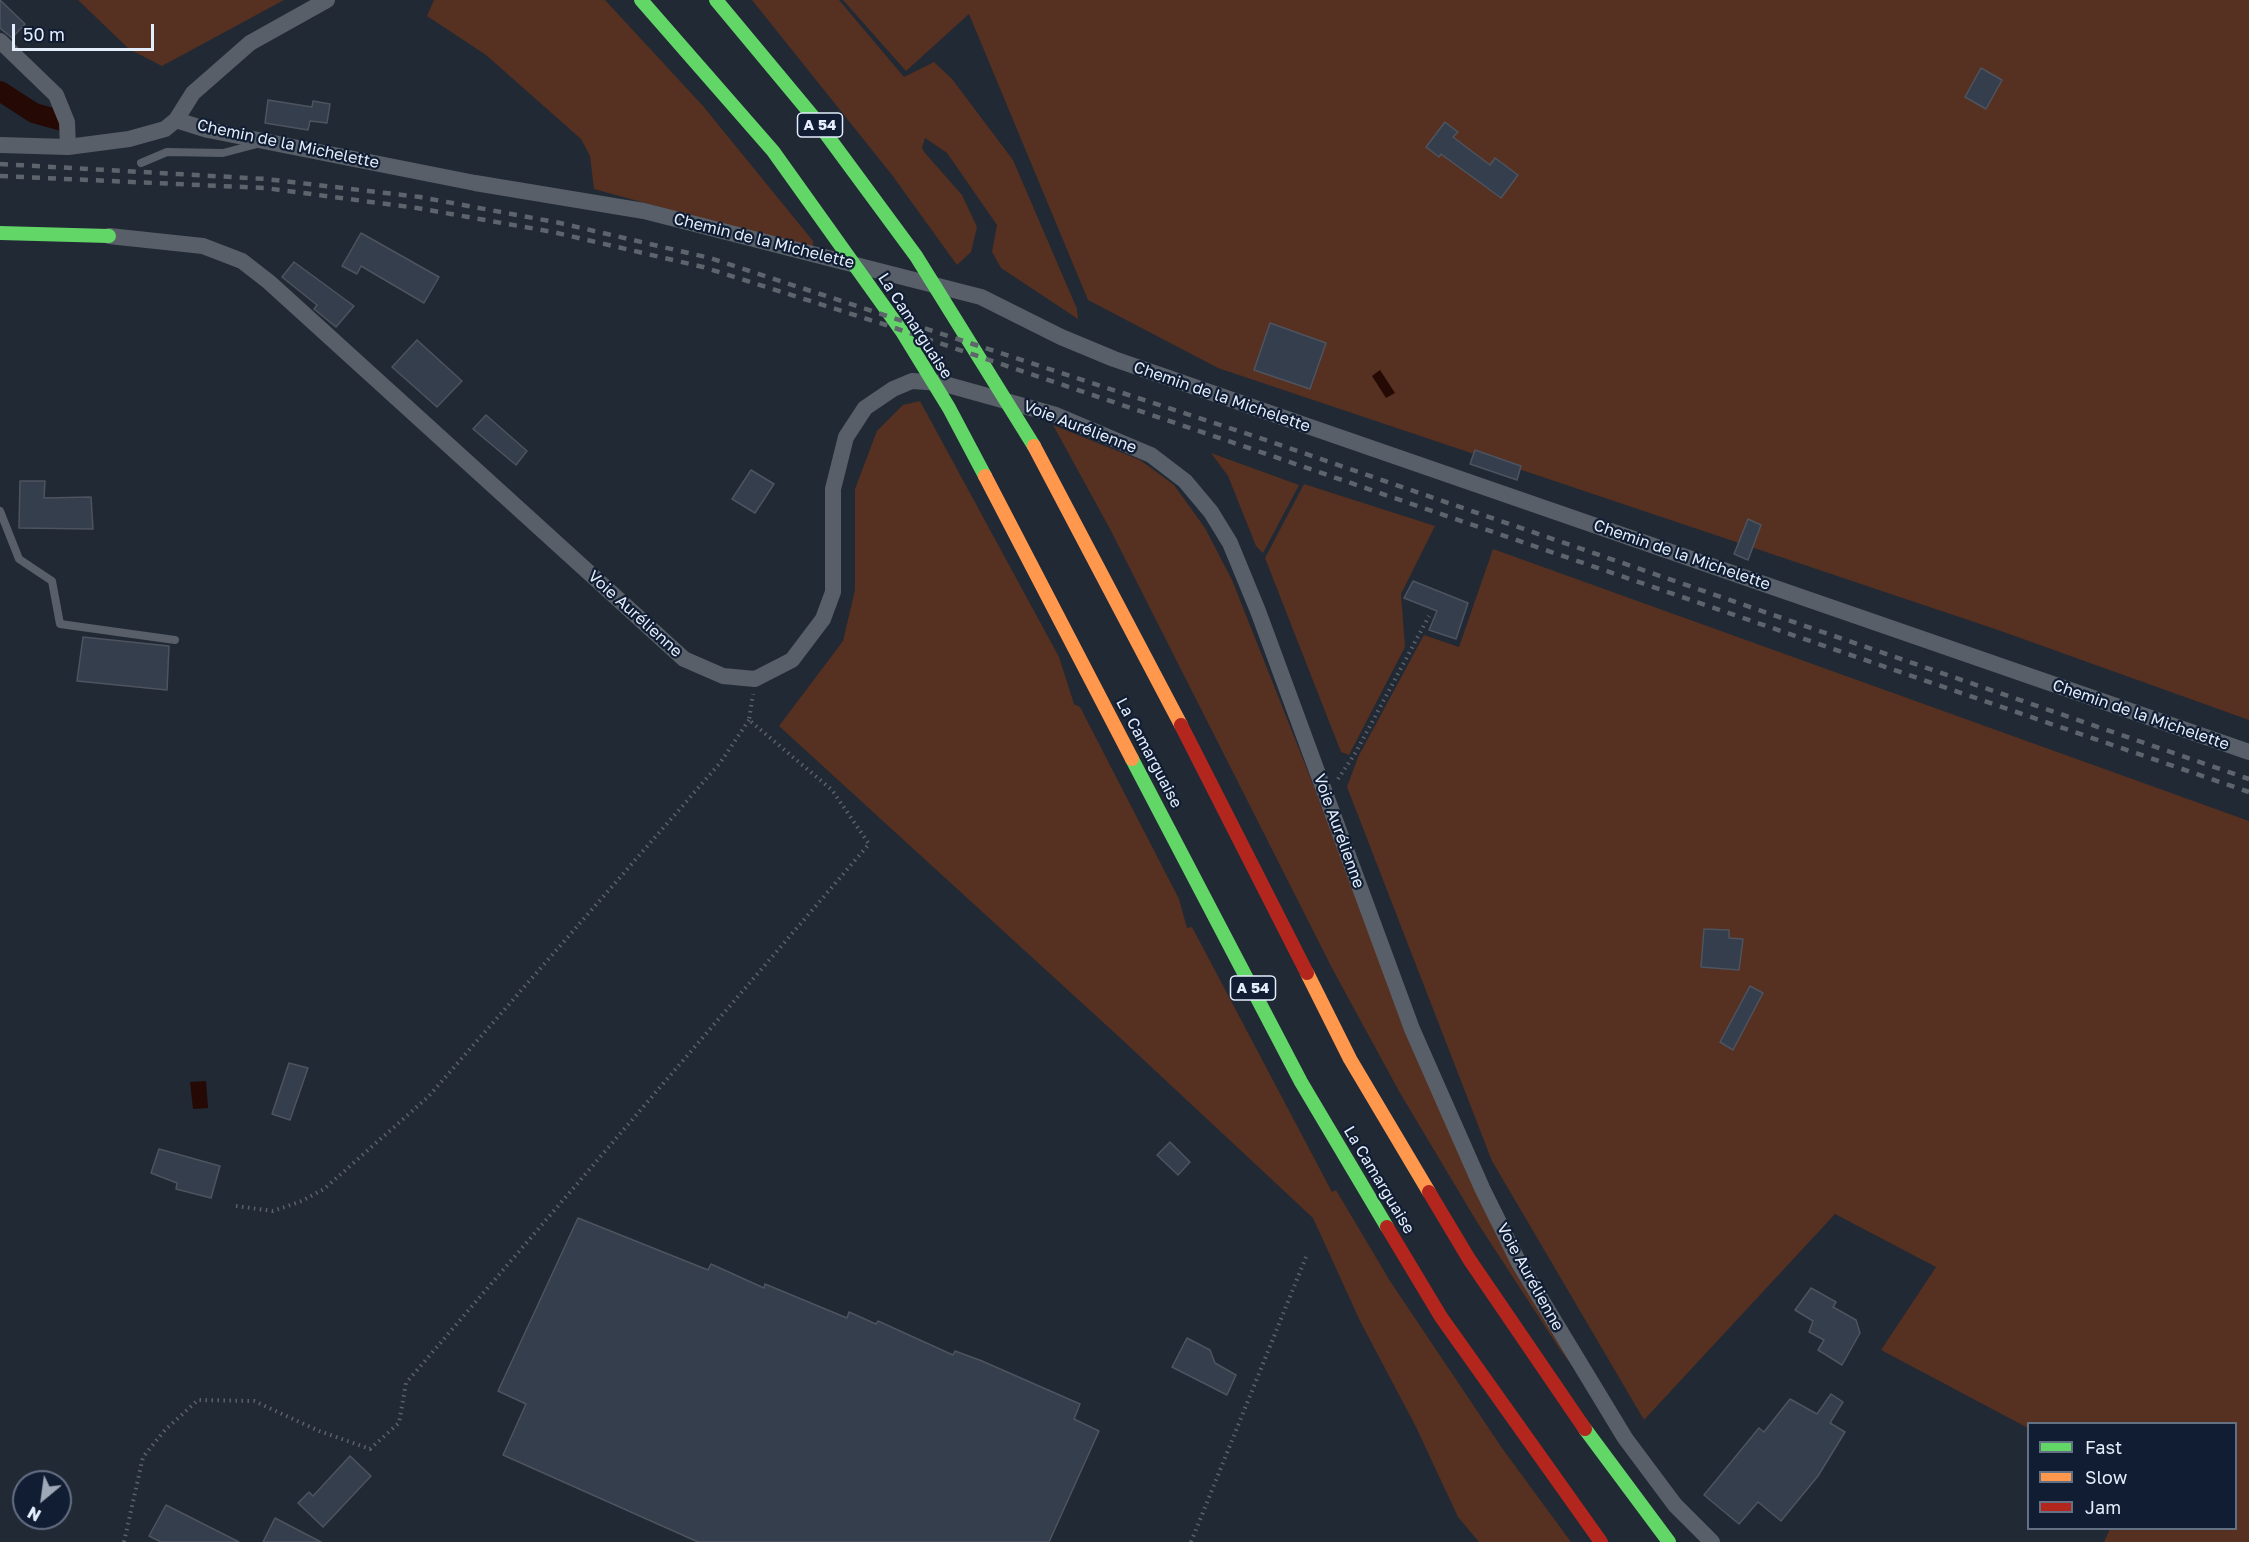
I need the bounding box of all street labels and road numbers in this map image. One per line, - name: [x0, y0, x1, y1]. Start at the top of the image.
- road number: A 54: [798, 113, 842, 137]
- street label: Chemin de la Michelette: [195, 115, 381, 173]
- street label: Chemin de la Michelette: [672, 209, 856, 273]
- street label: La Camarguaise: [874, 270, 956, 382]
- street label: Chemin de la Michelette: [1131, 358, 1313, 436]
- street label: Voie Aurélienne: [1021, 397, 1139, 457]
- street label: Chemin de la Michelette: [1591, 516, 1773, 594]
- street label: Voie Aurélienne: [584, 567, 686, 661]
- street label: Chemin de la Michelette: [2050, 676, 2232, 754]
- street label: La Camarguaise: [1112, 695, 1186, 811]
- street label: Voie Aurélienne: [1309, 771, 1369, 891]
- road number: A 54: [1230, 976, 1276, 1000]
- street label: La Camarguaise: [1339, 1123, 1419, 1237]
- street label: Voie Aurélienne: [1493, 1220, 1567, 1334]

